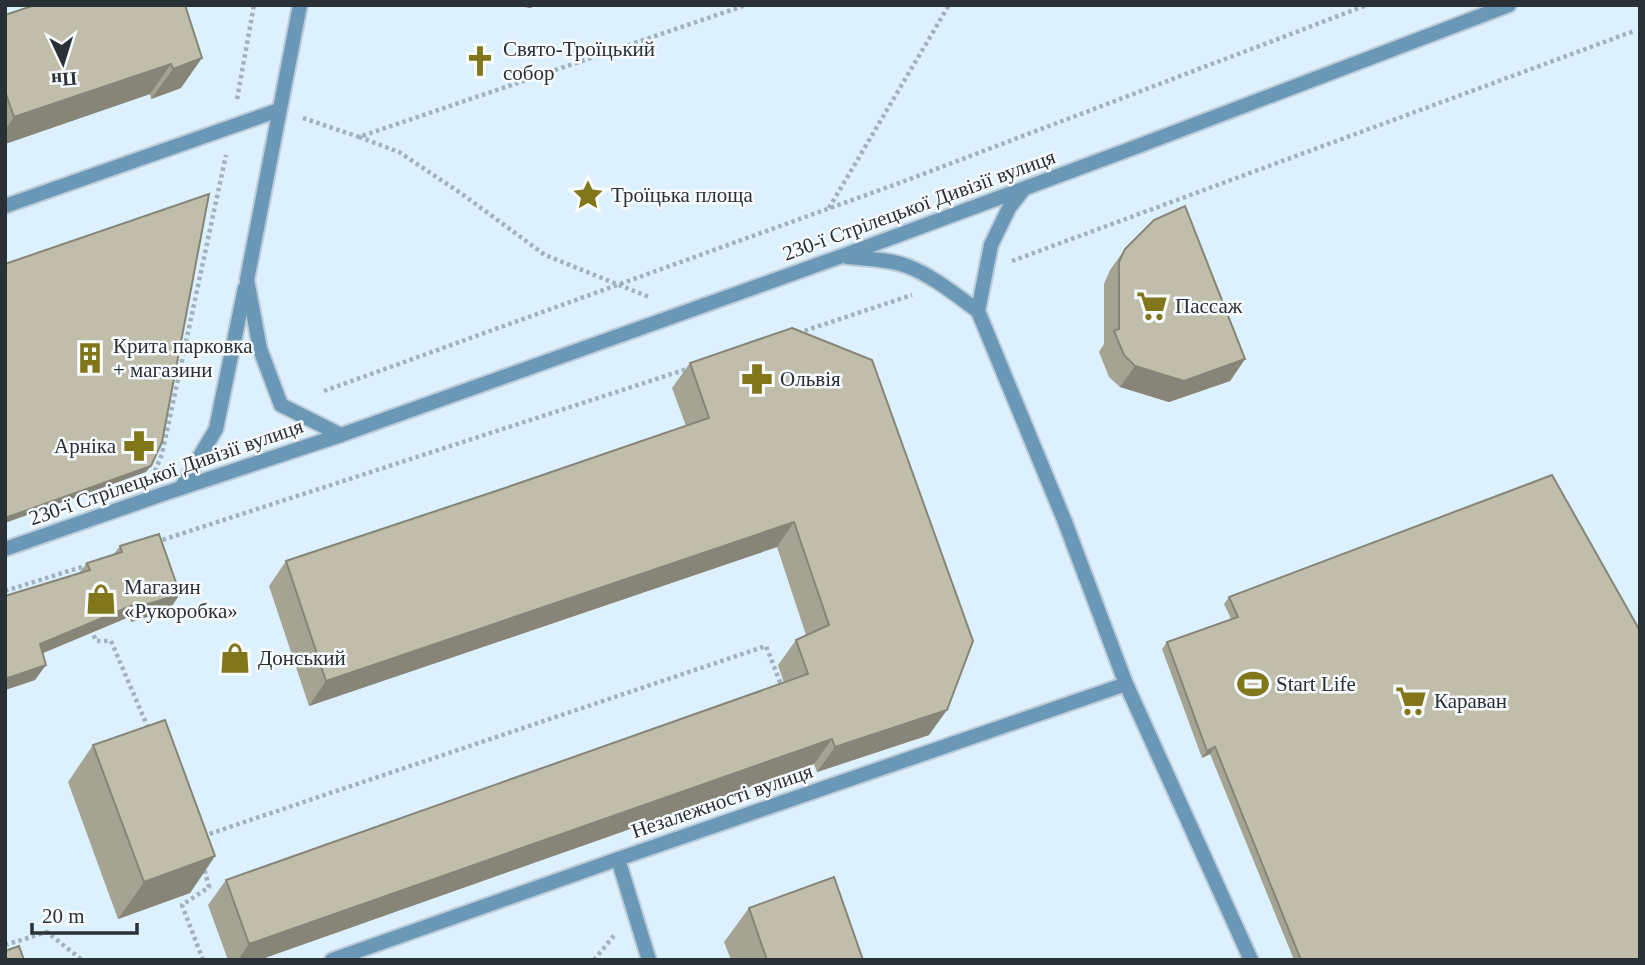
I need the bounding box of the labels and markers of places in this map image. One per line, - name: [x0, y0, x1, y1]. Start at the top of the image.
- place label: Свято-Троїцький собор: [503, 37, 655, 85]
- church icon: Свято-Троїцький собор: [463, 44, 497, 78]
- place icon: Троїцька площа: [571, 178, 605, 212]
- place label: Троїцька площа: [611, 183, 754, 207]
- supermarket icon: Пассаж: [1135, 289, 1169, 323]
- place label: Пассаж: [1175, 294, 1243, 318]
- place label: Крита парковка + магазини: [113, 334, 253, 382]
- building icon: Крита парковка + магазини: [73, 341, 107, 375]
- pharmacy icon: Ольвія: [740, 362, 774, 396]
- place label: Ольвія: [780, 367, 841, 391]
- pharmacy icon: Арніка: [122, 429, 156, 463]
- place label: Арніка: [54, 434, 117, 458]
- place label: Магазин «Рукоробка»: [124, 575, 238, 623]
- shop icon: Магазин «Рукоробка»: [84, 582, 118, 616]
- shop icon: Донський: [218, 641, 252, 675]
- place label: Донський: [258, 646, 346, 670]
- sports icon: Start Life: [1236, 667, 1270, 701]
- place label: Start Life: [1276, 672, 1356, 696]
- supermarket icon: Караван: [1394, 684, 1428, 718]
- place label: Караван: [1434, 689, 1507, 713]

